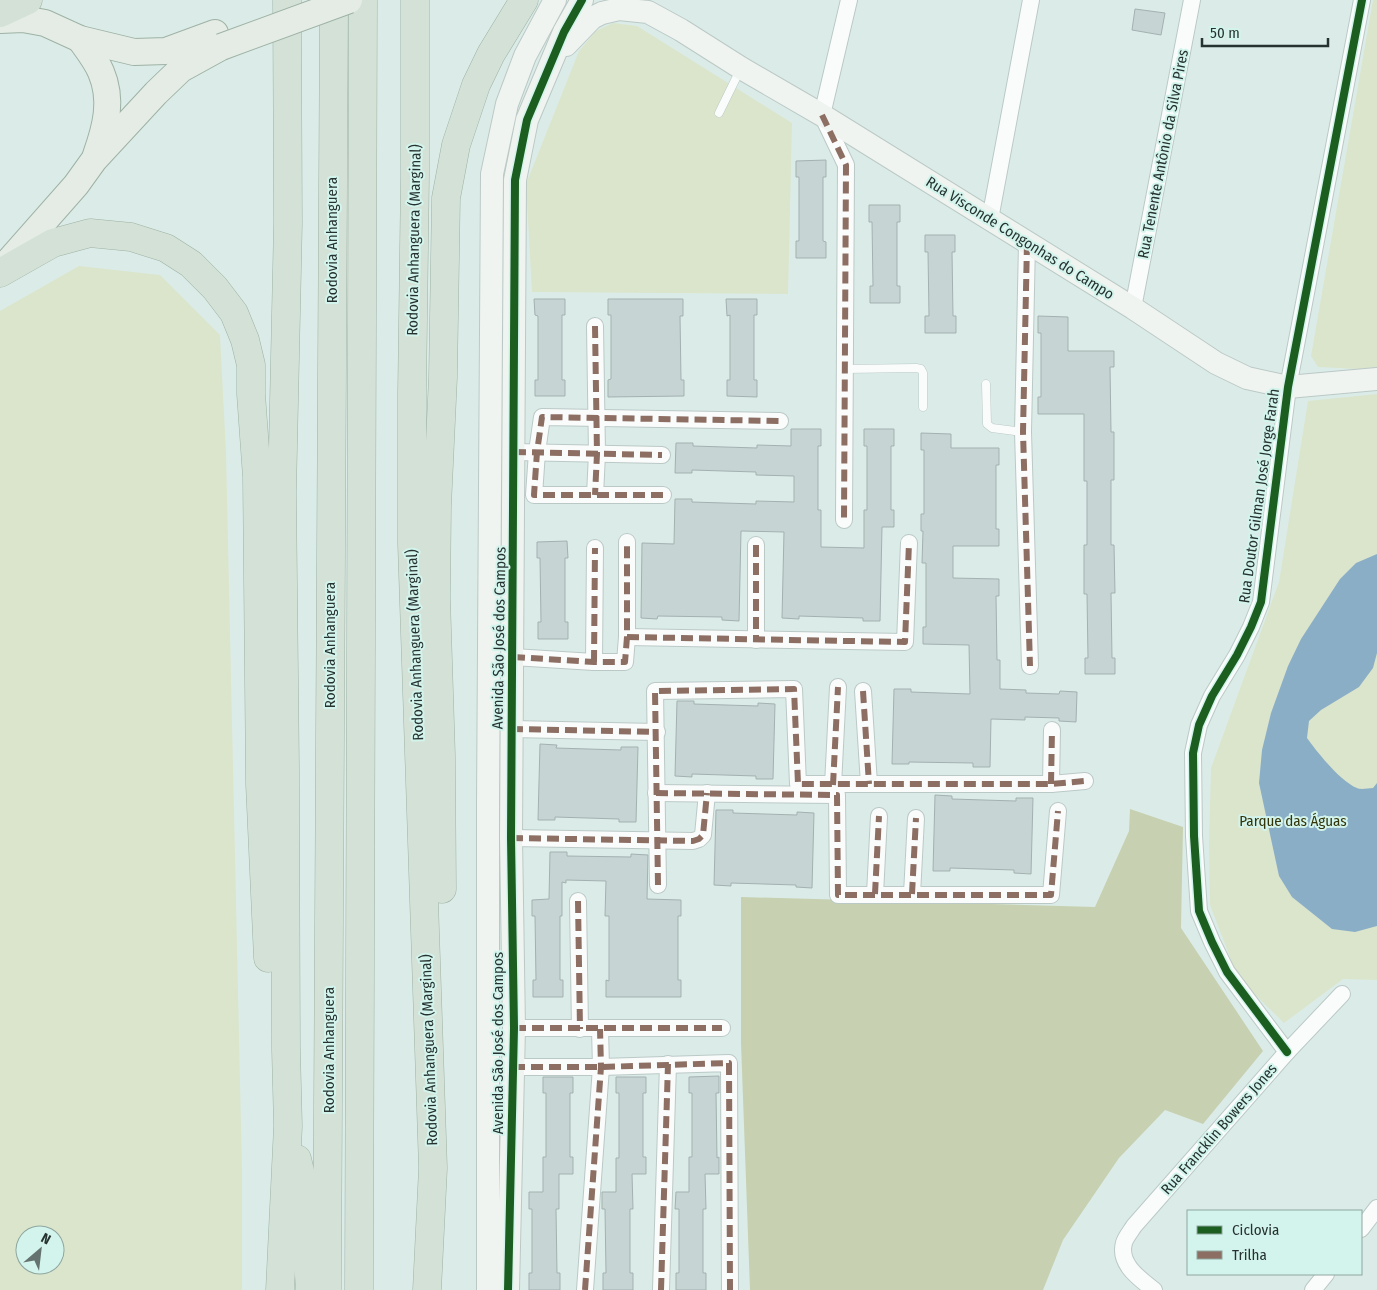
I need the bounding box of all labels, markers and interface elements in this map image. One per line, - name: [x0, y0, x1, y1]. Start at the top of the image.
- scale bar: [1202, 15, 1328, 47]
- text: 50 m: [1210, 24, 1240, 42]
- street label: Rua Tenente Antônio da Silva Pires: [1134, 48, 1192, 260]
- street label: Rodovia Anhanguera (Marginal): [403, 144, 425, 336]
- street label: Rua Visconde Congonhas do Campo: [923, 173, 1117, 303]
- street label: Rodovia Anhanguera: [323, 177, 341, 303]
- street label: Rua Doutor Gilman José Jorge Farah: [1235, 388, 1283, 604]
- street label: Avenida São José dos Campos: [488, 547, 510, 729]
- street label: Rodovia Anhanguera (Marginal): [403, 549, 427, 741]
- street label: Rodovia Anhanguera: [321, 582, 339, 708]
- park label: Parque das Águas: [1239, 812, 1347, 830]
- street label: Avenida São José dos Campos: [489, 952, 507, 1134]
- street label: Rodovia Anhanguera (Marginal): [417, 954, 441, 1146]
- street label: Rodovia Anhanguera: [320, 987, 338, 1113]
- street label: Rua Francklin Bowers Jones: [1157, 1060, 1281, 1198]
- legend: [1187, 1210, 1362, 1275]
- text: Ciclovia: [1232, 1221, 1279, 1239]
- north arrow: [15, 1225, 65, 1275]
- text: N: [38, 1229, 54, 1248]
- text: Trilha: [1232, 1246, 1267, 1264]

